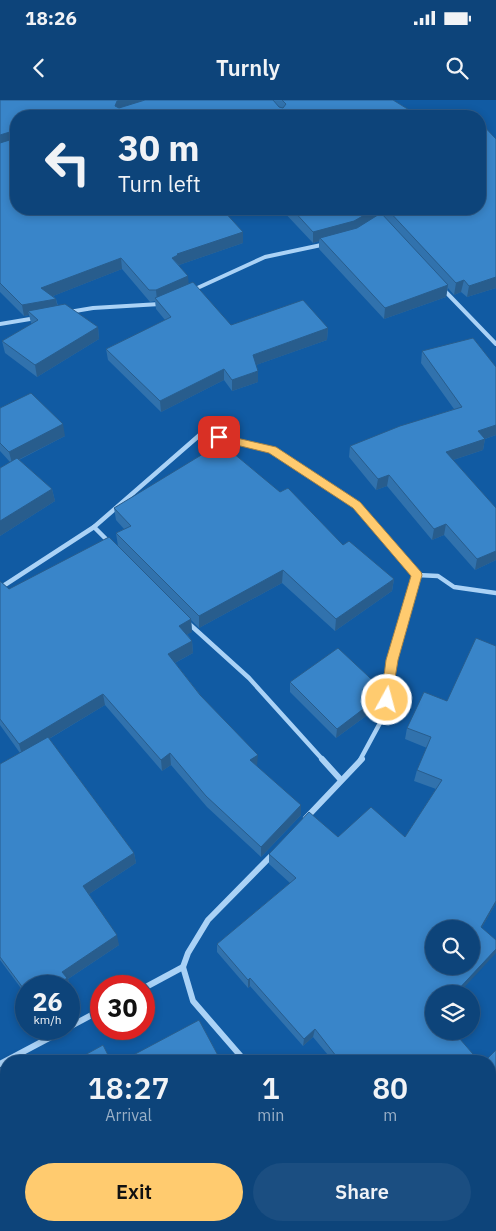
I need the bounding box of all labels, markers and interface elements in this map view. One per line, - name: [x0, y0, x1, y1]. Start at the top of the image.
- text: 18:26: [25, 6, 77, 30]
- text: Turnly: [216, 53, 280, 82]
- icon: back: [25, 54, 53, 82]
- icon: search: [443, 54, 471, 82]
- text: 30 m: [118, 125, 200, 171]
- icon: left: [35, 130, 100, 195]
- text: Turn left: [118, 169, 201, 198]
- pin: [198, 416, 240, 458]
- icon: arrive: [205, 423, 233, 451]
- position arrow: [360, 673, 412, 725]
- map controls: [425, 920, 480, 1040]
- button: search: [425, 920, 480, 975]
- speed limit sign: 30: [90, 975, 155, 1040]
- text: 26: [32, 985, 63, 1018]
- button: layers: [425, 985, 480, 1040]
- text: km/h: [33, 1012, 62, 1027]
- text: 18:27: [88, 1068, 169, 1107]
- text: 1: [262, 1068, 280, 1107]
- text: 80: [372, 1068, 408, 1107]
- text: Arrival: [105, 1105, 152, 1125]
- text: min: [257, 1105, 284, 1125]
- text: m: [383, 1105, 397, 1125]
- button: Exit: [25, 1163, 243, 1221]
- button: Share: [253, 1163, 471, 1221]

